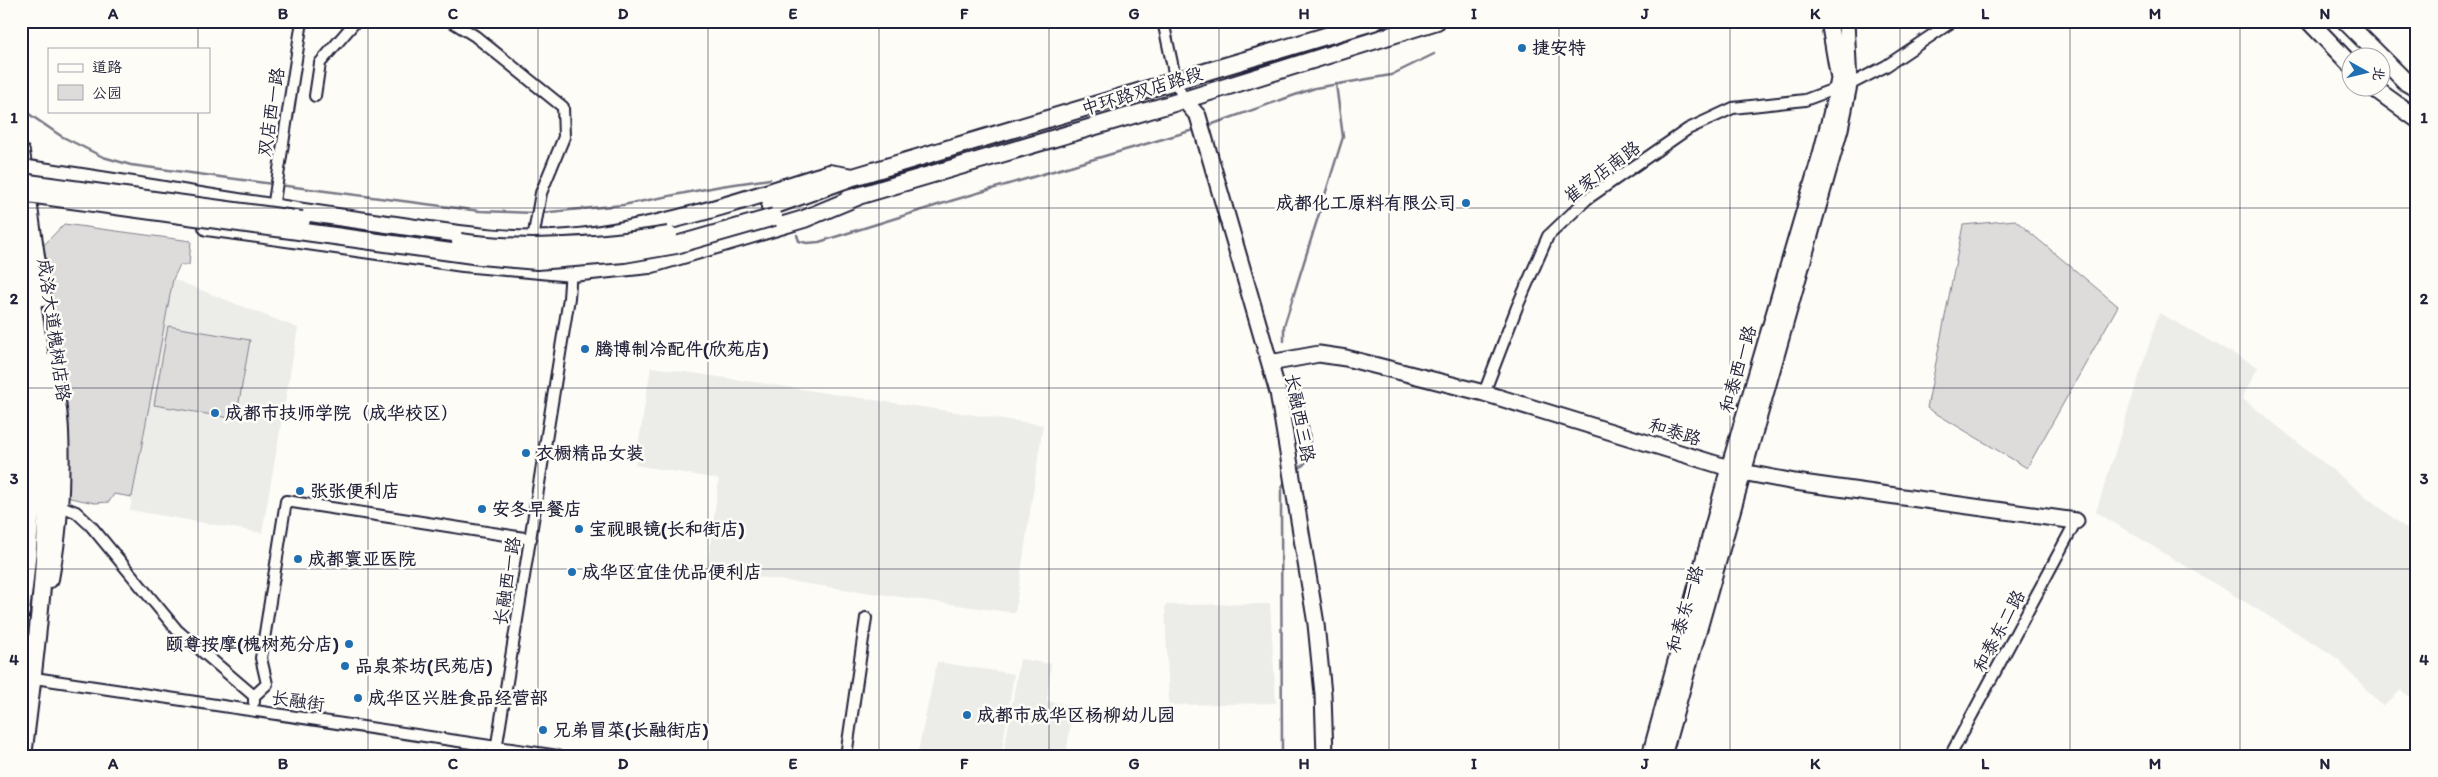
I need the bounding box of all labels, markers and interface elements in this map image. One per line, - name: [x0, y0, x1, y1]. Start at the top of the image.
- text: A: [107, 4, 119, 23]
- text: B: [278, 4, 289, 23]
- text: C: [448, 4, 459, 23]
- text: D: [618, 4, 629, 23]
- text: E: [789, 4, 798, 23]
- text: F: [960, 4, 969, 23]
- text: G: [1128, 4, 1140, 23]
- text: H: [1298, 4, 1310, 23]
- text: I: [1471, 4, 1477, 23]
- text: J: [1640, 4, 1649, 23]
- text: K: [1810, 4, 1821, 23]
- text: L: [1981, 4, 1990, 23]
- text: M: [2149, 4, 2161, 23]
- text: N: [2320, 4, 2330, 23]
- place label: 捷安特: [1532, 37, 1586, 59]
- marker: 捷安特: [1516, 42, 1528, 54]
- legend: [48, 48, 210, 112]
- north arrow: [2340, 48, 2390, 98]
- text: 道路: [92, 58, 122, 76]
- street label: 中环路双店路段: [1079, 62, 1205, 120]
- street label: 双店西一路: [253, 66, 289, 158]
- text: 北: [2369, 66, 2388, 82]
- text: 公园: [92, 84, 122, 102]
- text: 1: [10, 108, 18, 127]
- text: 1: [2420, 108, 2428, 127]
- street label: 崔家店南路: [1559, 136, 1645, 208]
- place label: 成都化工原料有限公司: [1276, 192, 1456, 214]
- marker: 成都化工原料有限公司: [1460, 197, 1472, 209]
- street label: 成洛大道槐树店路: [33, 257, 75, 403]
- text: 2: [10, 289, 19, 308]
- text: 2: [2420, 289, 2429, 308]
- street label: 和泰西一路: [1715, 323, 1761, 415]
- place label: 腾博制冷配件(欣苑店): [595, 338, 769, 360]
- marker: 腾博制冷配件(欣苑店): [579, 343, 591, 355]
- street label: 长融西三路: [1281, 372, 1319, 464]
- place label: 成都市技师学院（成华校区）: [225, 402, 459, 424]
- marker: 成都市技师学院（成华校区）: [209, 407, 221, 419]
- street label: 和泰路: [1646, 414, 1704, 450]
- place label: 衣橱精品女装: [536, 442, 644, 464]
- marker: 衣橱精品女装: [520, 447, 532, 459]
- text: 3: [10, 469, 19, 488]
- text: 3: [2420, 469, 2429, 488]
- place label: 张张便利店: [310, 480, 400, 502]
- marker: 张张便利店: [294, 485, 306, 497]
- place label: 安冬早餐店: [492, 498, 582, 520]
- marker: 安冬早餐店: [476, 503, 488, 515]
- place label: 宝视眼镜(长和街店): [589, 518, 745, 540]
- marker: 宝视眼镜(长和街店): [573, 523, 585, 535]
- street label: 长融西一路: [489, 535, 525, 627]
- place label: 成都寰亚医院: [308, 548, 416, 570]
- marker: 成都寰亚医院: [292, 553, 304, 565]
- place label: 成华区宜佳优品便利店: [582, 561, 762, 583]
- street label: 和泰东一路: [1662, 563, 1708, 655]
- marker: 成华区宜佳优品便利店: [566, 566, 578, 578]
- street label: 和泰东二路: [1968, 586, 2030, 676]
- place label: 颐尊按摩(槐树苑分店): [165, 633, 339, 655]
- marker: 颐尊按摩(槐树苑分店): [343, 638, 355, 650]
- text: 4: [9, 650, 19, 669]
- text: 4: [2419, 650, 2429, 669]
- place label: 品泉茶坊(民苑店): [355, 655, 493, 677]
- marker: 品泉茶坊(民苑店): [339, 660, 351, 672]
- street label: 长融街: [270, 686, 326, 716]
- place label: 成华区兴胜食品经营部: [368, 687, 548, 709]
- marker: 成华区兴胜食品经营部: [352, 692, 364, 704]
- place label: 成都市成华区杨柳幼儿园: [977, 704, 1175, 726]
- marker: 成都市成华区杨柳幼儿园: [961, 709, 973, 721]
- place label: 兄弟冒菜(长融街店): [553, 719, 709, 741]
- marker: 兄弟冒菜(长融街店): [537, 724, 549, 736]
- text: A: [107, 754, 119, 773]
- text: B: [278, 754, 289, 773]
- text: C: [448, 754, 459, 773]
- text: D: [618, 754, 629, 773]
- text: E: [789, 754, 798, 773]
- text: F: [960, 754, 969, 773]
- text: G: [1128, 754, 1140, 773]
- text: H: [1298, 754, 1310, 773]
- text: I: [1471, 754, 1477, 773]
- text: J: [1640, 754, 1649, 773]
- text: K: [1810, 754, 1821, 773]
- text: L: [1981, 754, 1990, 773]
- text: M: [2149, 754, 2161, 773]
- text: N: [2320, 754, 2330, 773]

